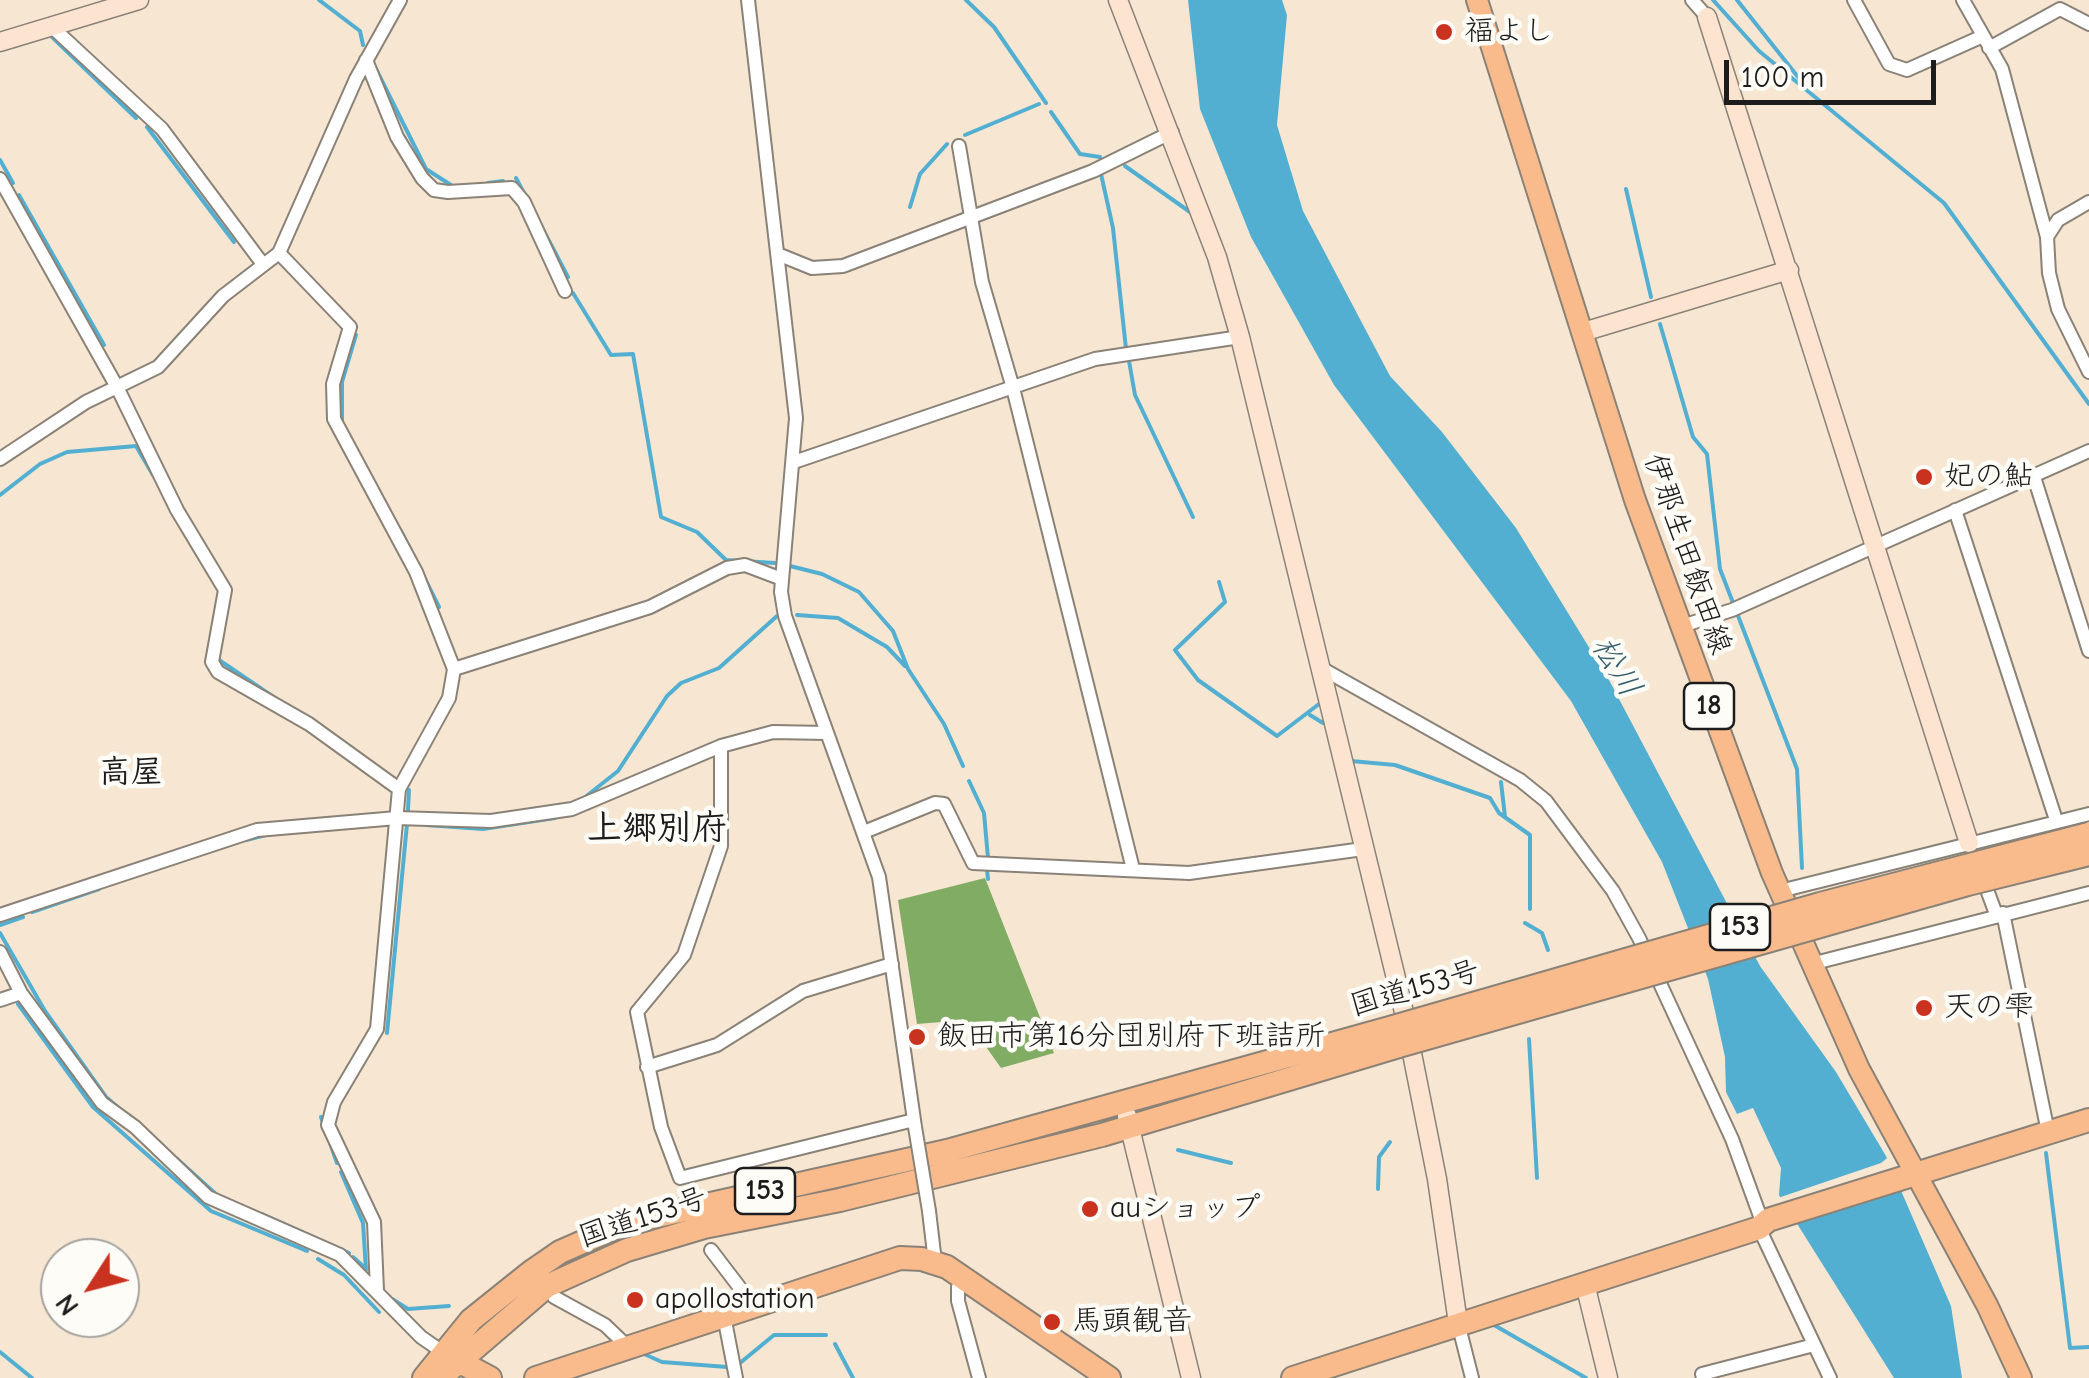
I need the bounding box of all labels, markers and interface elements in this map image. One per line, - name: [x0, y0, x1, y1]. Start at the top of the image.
- place label: 福よし: [1464, 14, 1554, 50]
- marker: 福よし: [1433, 21, 1455, 43]
- scale bar: [1729, 40, 1942, 102]
- text: 100 m: [1741, 60, 1824, 95]
- street label: 伊那生田飯田線: [1636, 449, 1738, 659]
- place label: 妃の鮎: [1944, 459, 2034, 495]
- marker: 妃の鮎: [1913, 466, 1935, 488]
- water label: 松川: [1583, 630, 1649, 704]
- road number: 18: [1684, 683, 1734, 729]
- district label: 高屋: [99, 754, 163, 792]
- district label: 上郷別府: [587, 808, 727, 850]
- road number: 153: [1710, 904, 1770, 950]
- street label: 国道153号: [1346, 953, 1484, 1025]
- place label: 天の雫: [1944, 990, 2034, 1026]
- marker: 天の雫: [1913, 997, 1935, 1019]
- place label: 飯田市第16分団別府下班詰所: [937, 1019, 1325, 1055]
- marker: 飯田市第16分団別府下班詰所: [906, 1026, 928, 1048]
- road number: 153: [735, 1168, 795, 1214]
- street label: 国道153号: [574, 1180, 712, 1256]
- place label: auショップ: [1110, 1191, 1261, 1227]
- marker: auショップ: [1079, 1198, 1101, 1220]
- north arrow: [40, 1238, 140, 1338]
- place label: apollostation: [655, 1282, 815, 1318]
- text: N: [49, 1288, 86, 1321]
- marker: apollostation: [624, 1289, 646, 1311]
- place label: 馬頭観音: [1072, 1304, 1192, 1340]
- marker: 馬頭観音: [1041, 1311, 1063, 1333]

